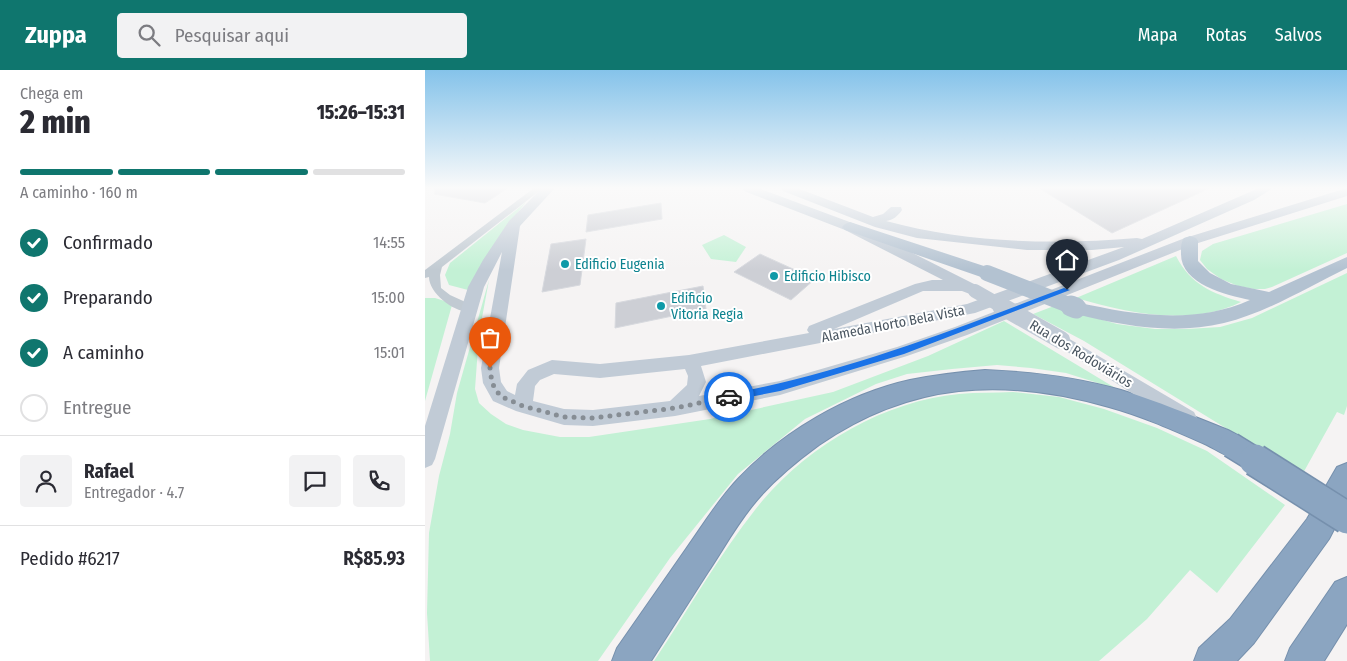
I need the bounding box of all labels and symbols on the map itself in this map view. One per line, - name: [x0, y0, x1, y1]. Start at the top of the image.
- pin: [1046, 239, 1088, 290]
- place label: Edificio Eugenia: [575, 256, 665, 273]
- marker: Edificio Eugenia: [559, 258, 571, 270]
- place label: Edificio Hibisco: [784, 268, 871, 285]
- marker: Edificio Hibisco: [768, 270, 780, 282]
- place label: Edificio Vitoria Regia: [671, 290, 743, 323]
- marker: Edificio Vitoria Regia: [655, 300, 667, 312]
- street label: Alameda Horto Bela Vista: [820, 302, 966, 346]
- pin: [469, 317, 511, 368]
- street label: Rua dos Rodoviários: [1026, 317, 1136, 391]
- courier: [704, 372, 754, 422]

